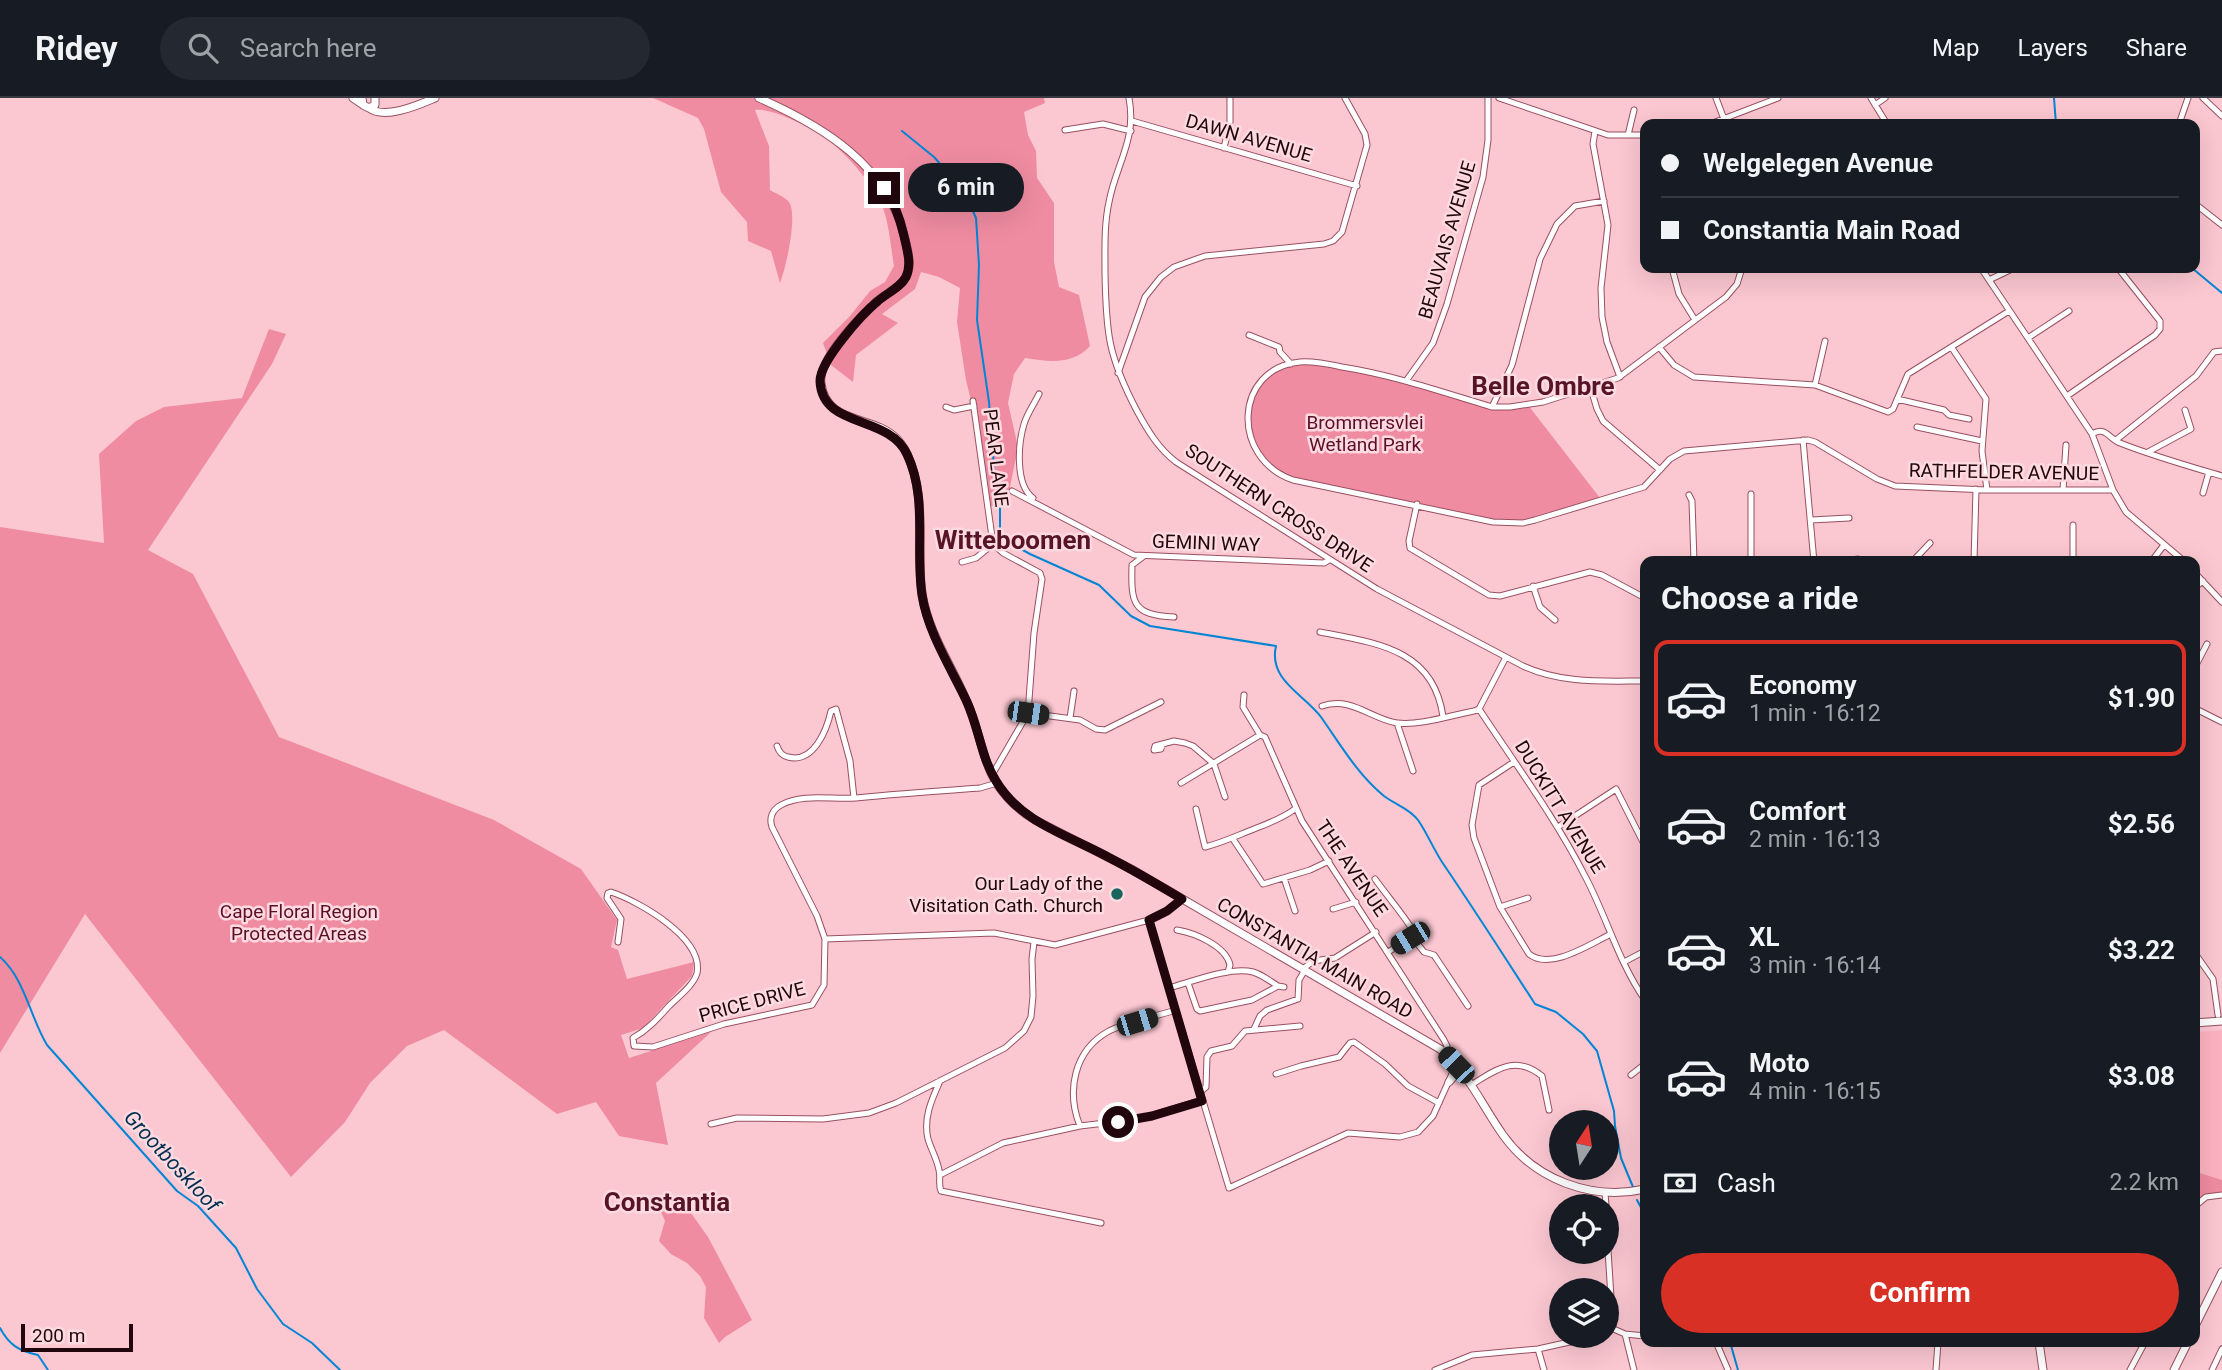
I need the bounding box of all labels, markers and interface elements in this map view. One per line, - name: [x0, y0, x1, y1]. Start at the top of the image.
- search box: [160, 17, 650, 80]
- text: Ridey: [35, 29, 118, 68]
- icon: search: [184, 29, 222, 67]
- text: Search here: [240, 33, 376, 63]
- text: Map: [1932, 34, 1980, 62]
- text: Layers: [2018, 34, 2088, 62]
- text: Share: [2126, 34, 2187, 62]
- street label: DAWN AVENUE: [1183, 109, 1315, 167]
- text: Welgelegen Avenue: [1703, 148, 1933, 178]
- street label: BEAUVAIS AVENUE: [1413, 158, 1481, 322]
- callout: 6 min: [908, 164, 1024, 212]
- route end: [868, 172, 900, 204]
- text: 6 min: [937, 174, 995, 201]
- text: Constantia Main Road: [1703, 215, 1960, 245]
- district label: Belle Ombre: [1471, 371, 1615, 401]
- street label: PEAR LANE: [979, 408, 1013, 509]
- park label: Brommersvlei Wetland Park: [1306, 411, 1424, 456]
- street label: SOUTHERN CROSS DRIVE: [1181, 439, 1377, 577]
- street label: RATHFELDER AVENUE: [1909, 459, 2099, 485]
- district label: Witteboomen: [935, 525, 1091, 555]
- street label: GEMINI WAY: [1151, 530, 1261, 556]
- text: Choose a ride: [1661, 579, 1858, 617]
- icon: car: [1665, 667, 1728, 730]
- text: Economy: [1749, 670, 1856, 700]
- text: $1.90: [2108, 683, 2175, 713]
- car: [1006, 700, 1051, 726]
- text: 1 min · 16:12: [1749, 700, 1881, 727]
- street label: DUCKITT AVENUE: [1510, 736, 1610, 878]
- icon: car: [1665, 793, 1728, 856]
- text: Comfort: [1749, 796, 1846, 826]
- text: $2.56: [2108, 809, 2175, 839]
- street label: THE AVENUE: [1311, 815, 1393, 921]
- text: 2 min · 16:13: [1749, 826, 1881, 853]
- place label: Our Lady of the Visitation Cath. Church: [909, 872, 1103, 917]
- marker: Our Lady of the Visitation Cath. Church: [1109, 886, 1125, 902]
- street label: CONSTANTIA MAIN ROAD: [1213, 892, 1417, 1024]
- park label: Cape Floral Region Protected Areas: [220, 900, 378, 945]
- car: [1387, 918, 1434, 958]
- icon: car: [1665, 919, 1728, 982]
- text: XL: [1749, 922, 1780, 952]
- text: $3.22: [2108, 935, 2175, 965]
- text: 3 min · 16:14: [1749, 952, 1881, 979]
- street label: PRICE DRIVE: [696, 977, 808, 1027]
- car: [1114, 1006, 1161, 1038]
- car: [1434, 1043, 1479, 1087]
- icon: car: [1665, 1045, 1728, 1108]
- text: Moto: [1749, 1048, 1810, 1078]
- text: $3.08: [2108, 1061, 2175, 1091]
- text: 4 min · 16:15: [1749, 1078, 1881, 1105]
- water label: Grootboskloof: [119, 1105, 226, 1218]
- route start: [1102, 1106, 1134, 1138]
- north arrow: [1549, 1110, 1619, 1180]
- map controls: [1549, 1110, 1619, 1348]
- icon: cash: [1661, 1164, 1699, 1202]
- text: Cash: [1717, 1168, 1776, 1198]
- text: 2.2 km: [2110, 1169, 2179, 1196]
- district label: Constantia: [604, 1187, 730, 1217]
- button: locate: [1549, 1194, 1619, 1264]
- button: Confirm: [1661, 1253, 2179, 1333]
- button: layers: [1549, 1278, 1619, 1348]
- scale bar: [21, 1321, 133, 1353]
- text: 200 m: [32, 1324, 85, 1347]

